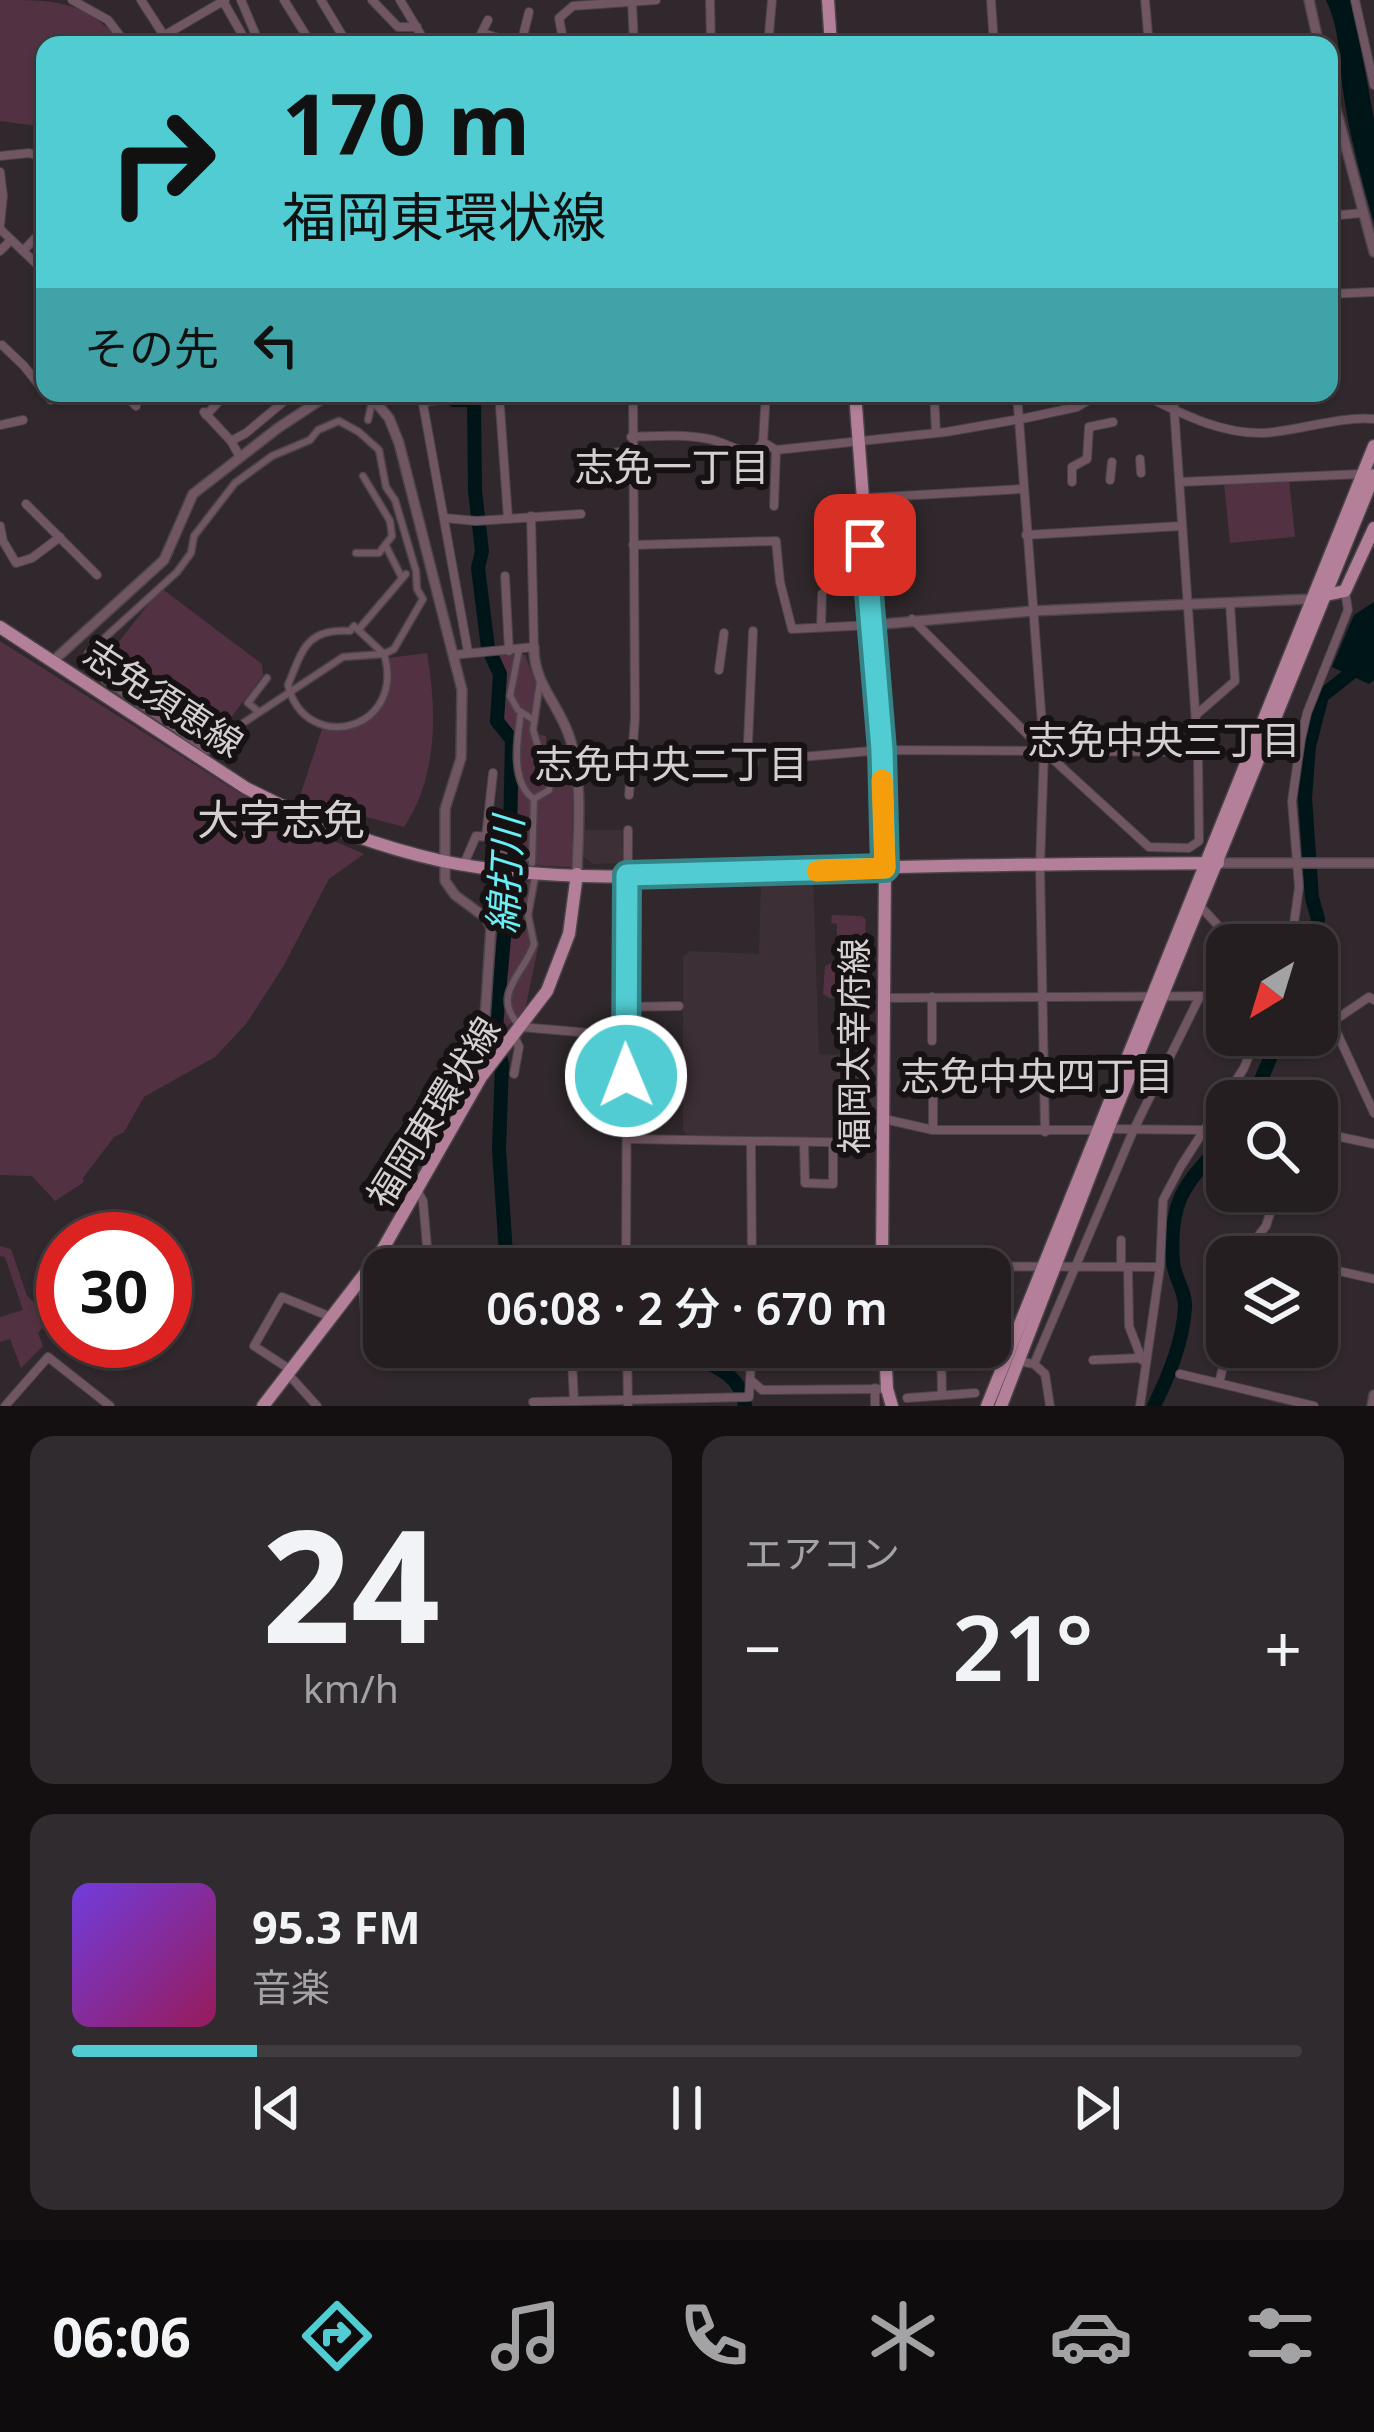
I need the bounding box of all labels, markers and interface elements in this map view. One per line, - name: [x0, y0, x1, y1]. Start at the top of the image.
- text: 170 m: [282, 65, 530, 180]
- icon: right: [84, 84, 240, 240]
- text: 福岡東環状線: [282, 179, 606, 253]
- icon: left: [243, 312, 309, 378]
- text: その先: [84, 317, 219, 378]
- district label: 志免一丁目: [574, 439, 770, 492]
- pin: [814, 494, 916, 596]
- icon: arrive: [832, 512, 898, 578]
- street label: 志免須恵線: [75, 628, 253, 768]
- district label: 志免中央三丁目: [1027, 712, 1301, 765]
- district label: 志免中央二丁目: [534, 736, 808, 789]
- district label: 大字志免: [197, 790, 365, 847]
- water label: 綿打川: [474, 811, 534, 935]
- north arrow: [1206, 924, 1338, 1056]
- map controls: [1206, 924, 1338, 1368]
- street label: 福岡太宰府線: [829, 938, 878, 1154]
- street label: 福岡東環状線: [355, 1007, 511, 1217]
- position arrow: [563, 1013, 689, 1139]
- district label: 志免中央四丁目: [900, 1048, 1174, 1101]
- button: search: [1206, 1080, 1338, 1212]
- speed limit sign: 30: [36, 1212, 192, 1368]
- button: layers: [1206, 1236, 1338, 1368]
- text: 06:08 · 2 分 · 670 m: [486, 1277, 888, 1338]
- text: 24: [262, 1476, 440, 1689]
- text: エアコン: [744, 1526, 900, 1579]
- text: 21°: [952, 1585, 1094, 1707]
- text: −: [744, 1602, 782, 1692]
- text: +: [1264, 1602, 1302, 1692]
- text: km/h: [303, 1661, 399, 1714]
- text: 95.3 FM: [252, 1896, 421, 1957]
- text: 音楽: [252, 1960, 330, 2013]
- icon: previous: [244, 2075, 310, 2141]
- icon: pause: [654, 2075, 720, 2141]
- icon: next: [1064, 2075, 1130, 2141]
- icon: directions: [295, 2294, 379, 2378]
- icon: music: [484, 2294, 568, 2378]
- icon: phone: [672, 2294, 756, 2378]
- icon: climate: [861, 2294, 945, 2378]
- icon: car: [1049, 2294, 1133, 2378]
- icon: filters: [1238, 2294, 1322, 2378]
- text: 06:06: [52, 2299, 191, 2373]

